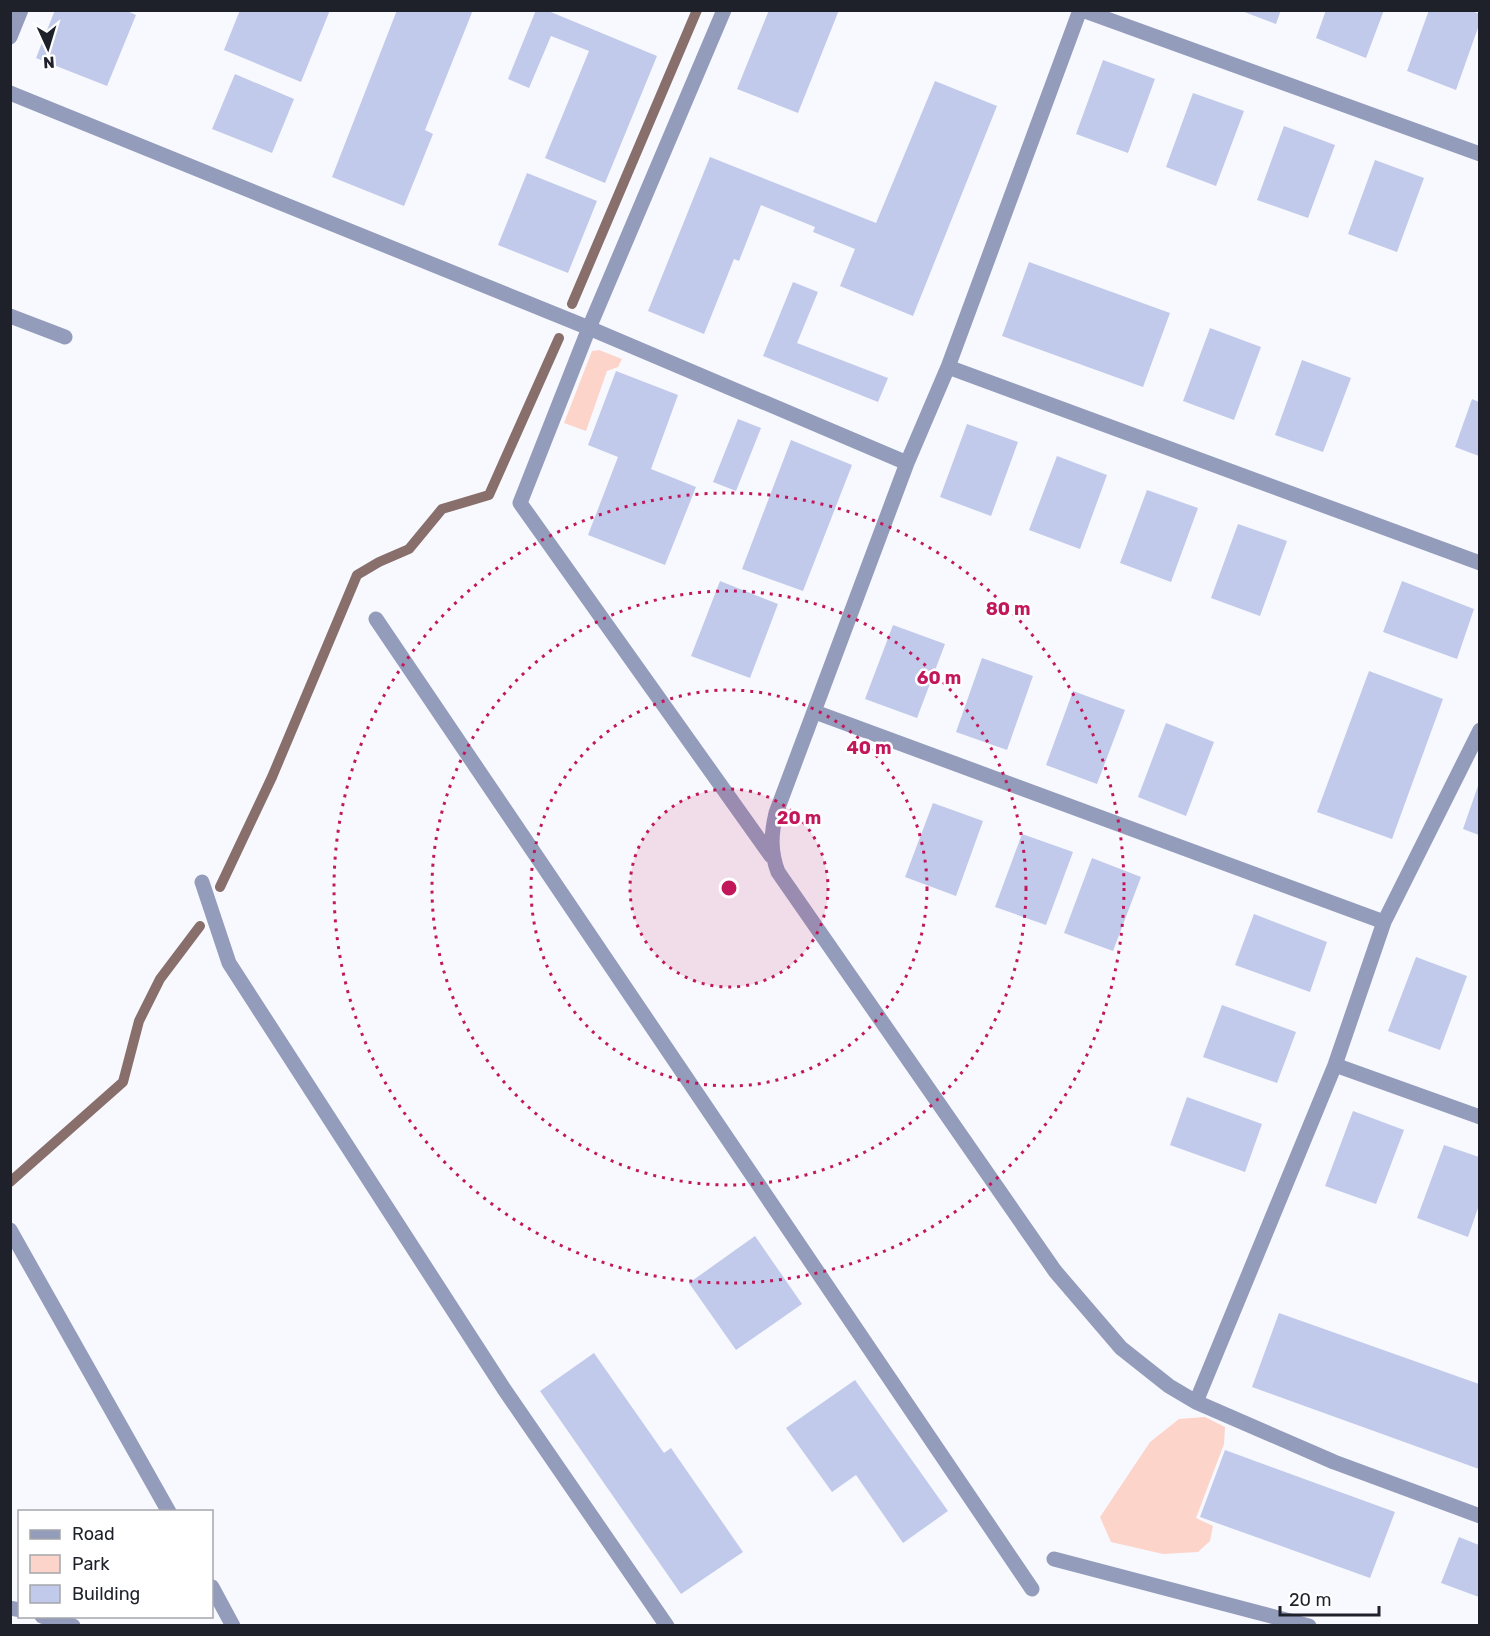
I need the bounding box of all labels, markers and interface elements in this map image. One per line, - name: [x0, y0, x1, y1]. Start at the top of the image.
- north arrow: [18, 18, 78, 78]
- text: N: [43, 53, 55, 72]
- text: 80 m: [986, 598, 1030, 620]
- text: 60 m: [917, 667, 961, 689]
- text: 40 m: [847, 737, 891, 759]
- text: 20 m: [777, 807, 821, 829]
- centre of rings: [719, 878, 739, 898]
- legend: [18, 1510, 213, 1618]
- text: Road: [72, 1523, 115, 1545]
- text: Park: [72, 1553, 110, 1575]
- scale bar: [1280, 1579, 1379, 1617]
- text: Building: [72, 1583, 140, 1605]
- text: 20 m: [1289, 1589, 1331, 1611]

